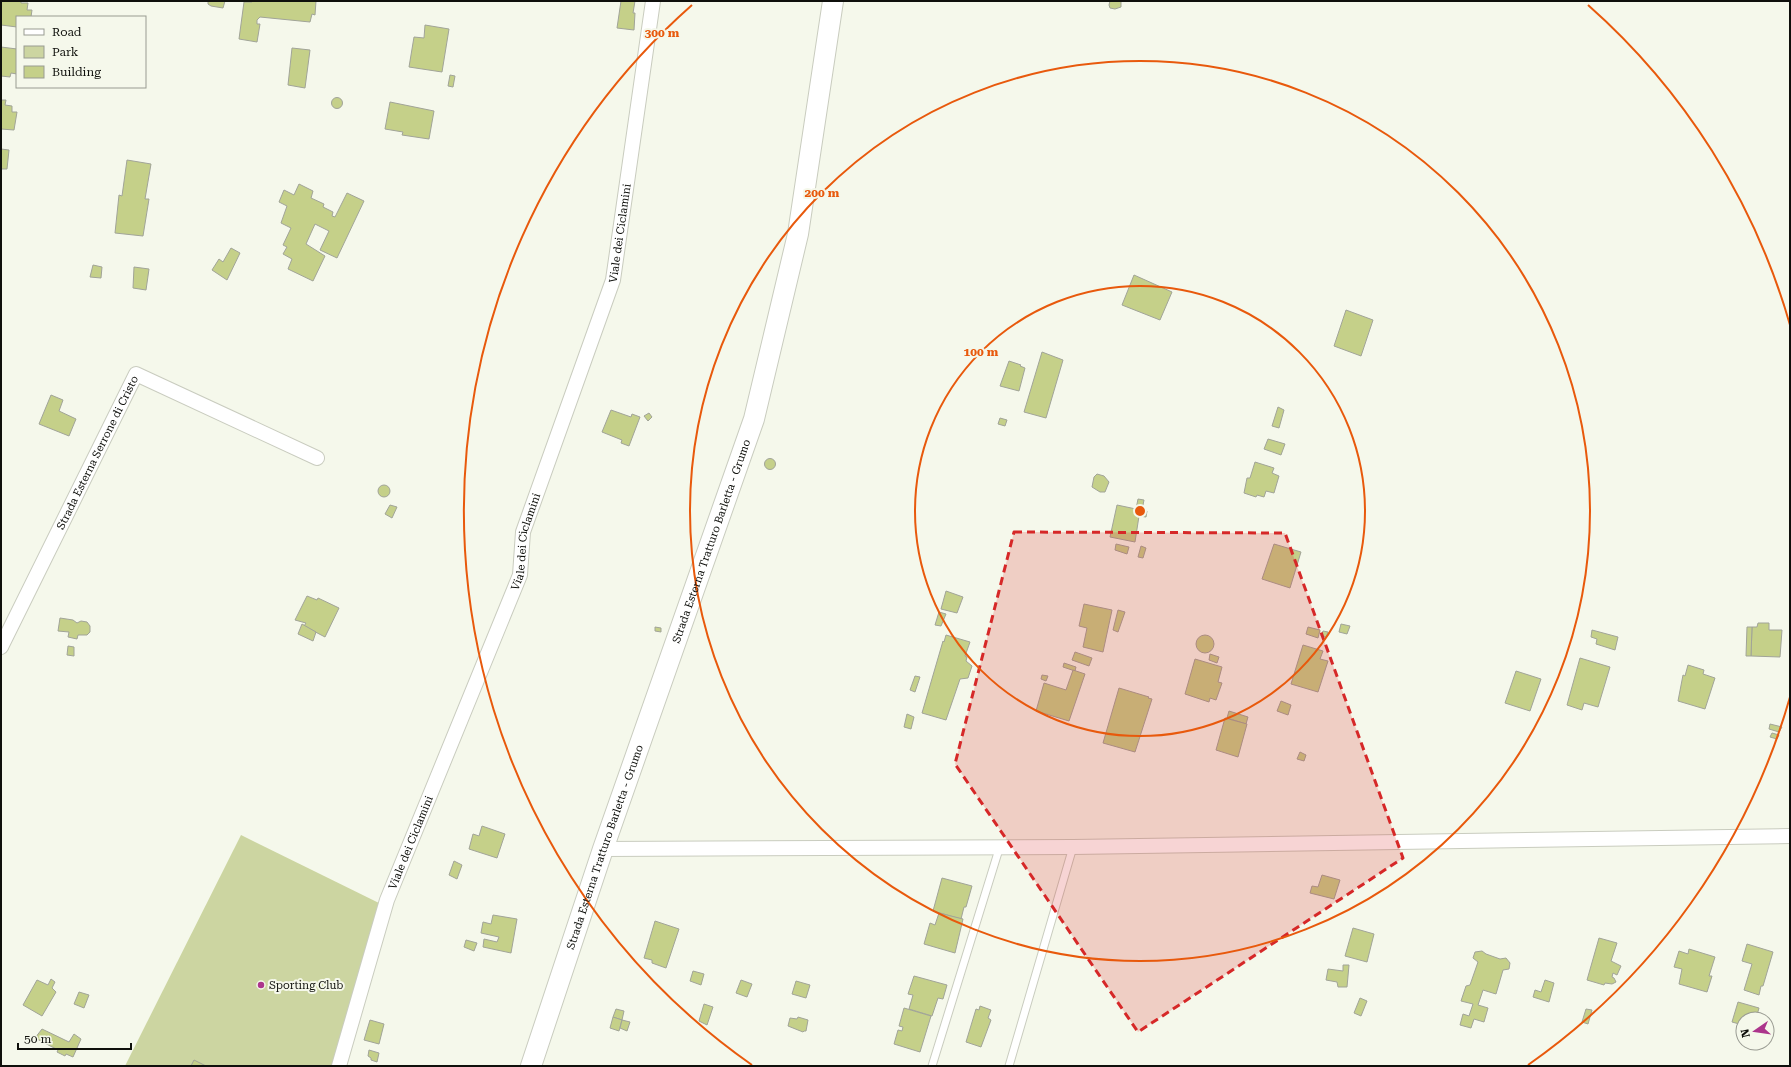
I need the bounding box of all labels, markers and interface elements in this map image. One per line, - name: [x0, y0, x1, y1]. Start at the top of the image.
- legend: [16, 16, 146, 88]
- text: Road: [52, 25, 82, 39]
- text: 300 m: [645, 26, 680, 40]
- text: Park: [52, 45, 79, 59]
- text: Building: [52, 65, 101, 79]
- street label: Viale dei Ciclamini: [606, 182, 633, 284]
- text: 200 m: [805, 186, 840, 200]
- text: 100 m: [964, 345, 999, 359]
- street label: Strada Esterna Serrone di Cristo: [54, 373, 141, 532]
- street label: Strada Esterna Tratturo Barletta - Grumo: [669, 437, 753, 645]
- street label: Viale dei Ciclamini: [508, 491, 543, 592]
- centre of rings: [1133, 504, 1147, 518]
- street label: Strada Esterna Tratturo Barletta - Grumo: [564, 743, 646, 951]
- street label: Viale dei Ciclamini: [386, 793, 436, 891]
- place label: Sporting Club: [269, 979, 343, 992]
- marker: Sporting Club: [256, 980, 266, 990]
- north arrow: [1735, 1011, 1775, 1051]
- scale bar: [18, 1025, 131, 1051]
- text: N: [1738, 1027, 1753, 1039]
- text: 50 m: [24, 1032, 51, 1046]

